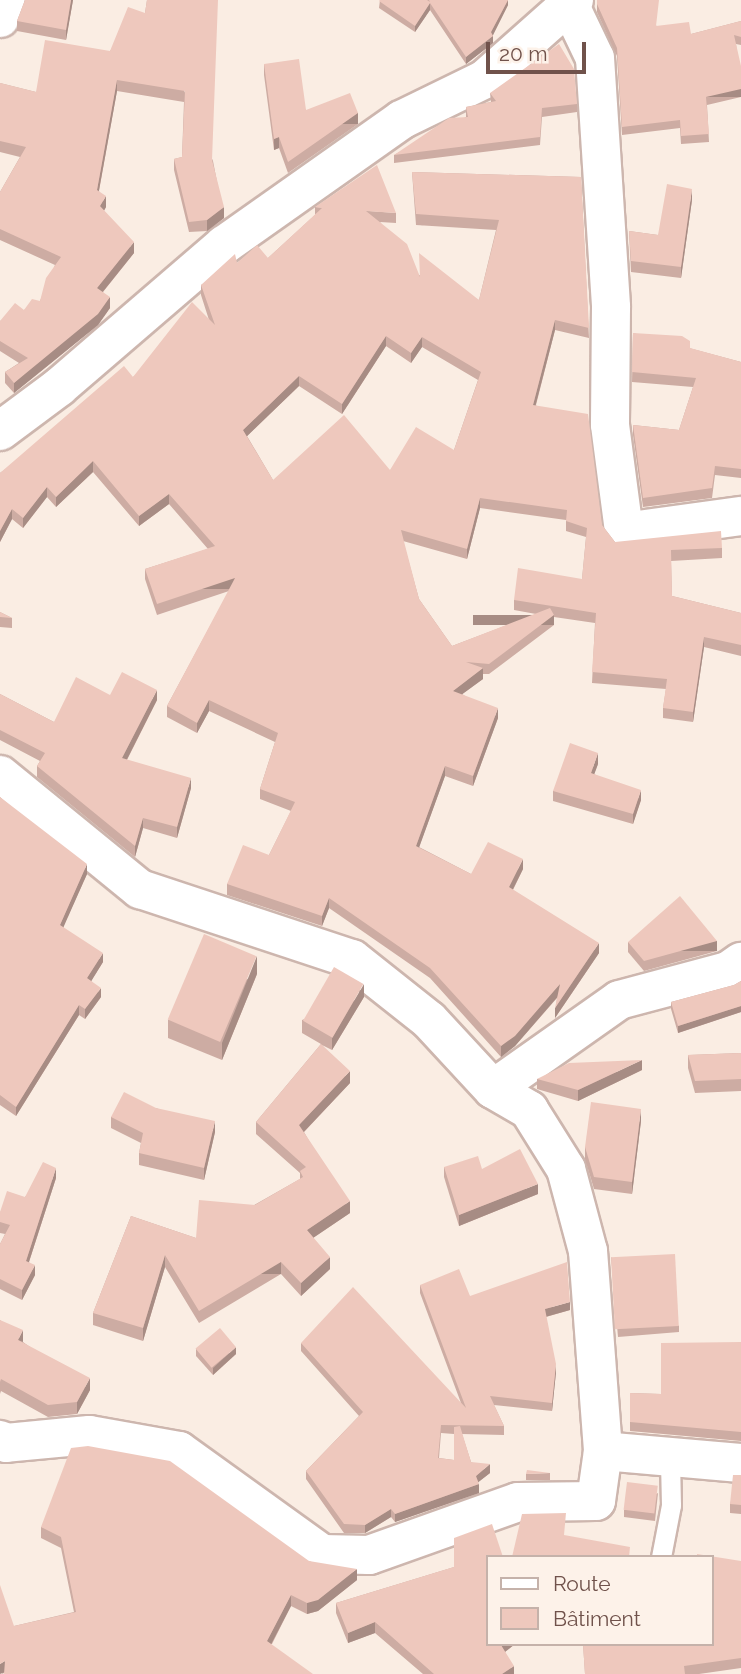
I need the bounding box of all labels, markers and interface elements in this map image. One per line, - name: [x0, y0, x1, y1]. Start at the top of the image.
- scale bar: [489, 28, 589, 72]
- text: 20 m: [499, 41, 547, 66]
- legend: [486, 1555, 713, 1646]
- text: Route: [553, 1571, 611, 1596]
- text: Bâtiment: [553, 1606, 641, 1631]

